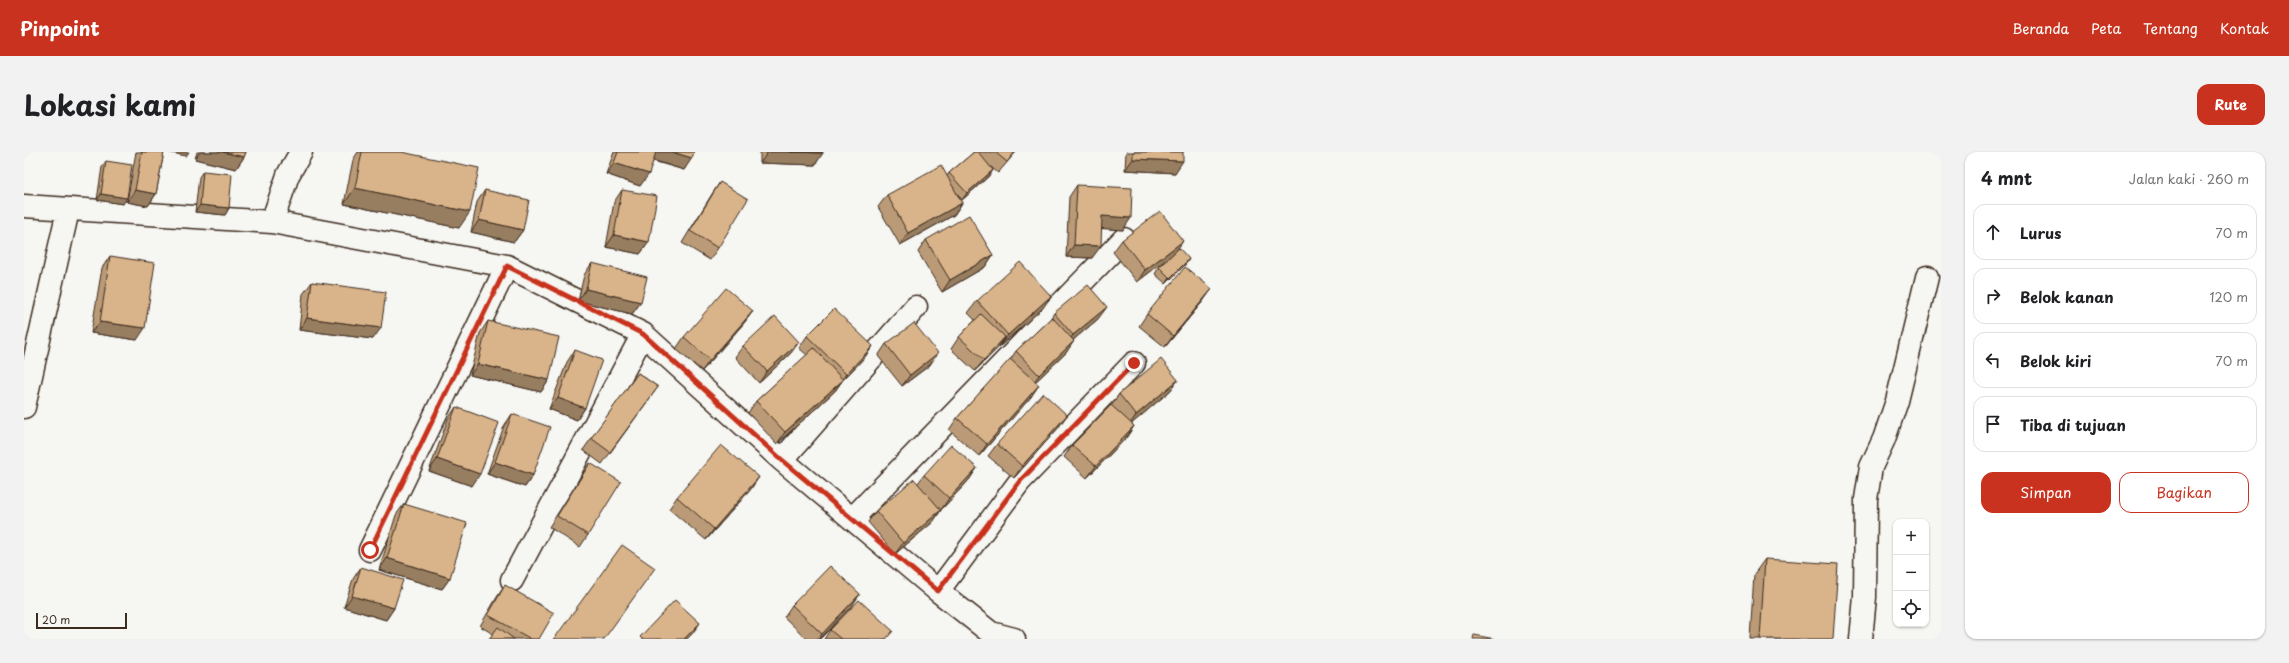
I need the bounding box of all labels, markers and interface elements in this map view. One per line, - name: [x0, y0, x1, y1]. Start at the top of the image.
- text: Pinpoint: [20, 14, 100, 42]
- text: Beranda: [2012, 18, 2069, 39]
- text: Peta: [2091, 18, 2121, 39]
- text: Tentang: [2143, 18, 2198, 39]
- text: Kontak: [2220, 18, 2269, 39]
- text: Lokasi kami: [24, 83, 196, 126]
- button: Rute: [2197, 84, 2265, 125]
- text: 4 mnt: [1981, 165, 2032, 191]
- text: Jalan kaki · 260 m: [2129, 169, 2249, 188]
- icon: ahead: [1982, 221, 2004, 243]
- text: Lurus: [2020, 221, 2061, 244]
- text: 70 m: [2215, 223, 2248, 242]
- icon: right: [1982, 285, 2004, 307]
- text: Belok kanan: [2020, 285, 2114, 308]
- text: 120 m: [2209, 287, 2248, 306]
- icon: left: [1982, 349, 2004, 371]
- text: Belok kiri: [2020, 349, 2091, 372]
- text: 70 m: [2215, 351, 2248, 370]
- route end: [1125, 354, 1143, 372]
- icon: arrive: [1982, 413, 2004, 435]
- text: Tiba di tujuan: [2020, 413, 2126, 436]
- button: Simpan: [1981, 472, 2111, 513]
- button: Bagikan: [2119, 472, 2249, 513]
- map controls: [1893, 519, 1929, 627]
- button: +: [1893, 519, 1929, 555]
- route start: [361, 541, 379, 559]
- button: −: [1893, 555, 1929, 591]
- button: locate: [1893, 591, 1929, 627]
- scale bar: [36, 611, 127, 630]
- text: 20 m: [42, 611, 70, 628]

